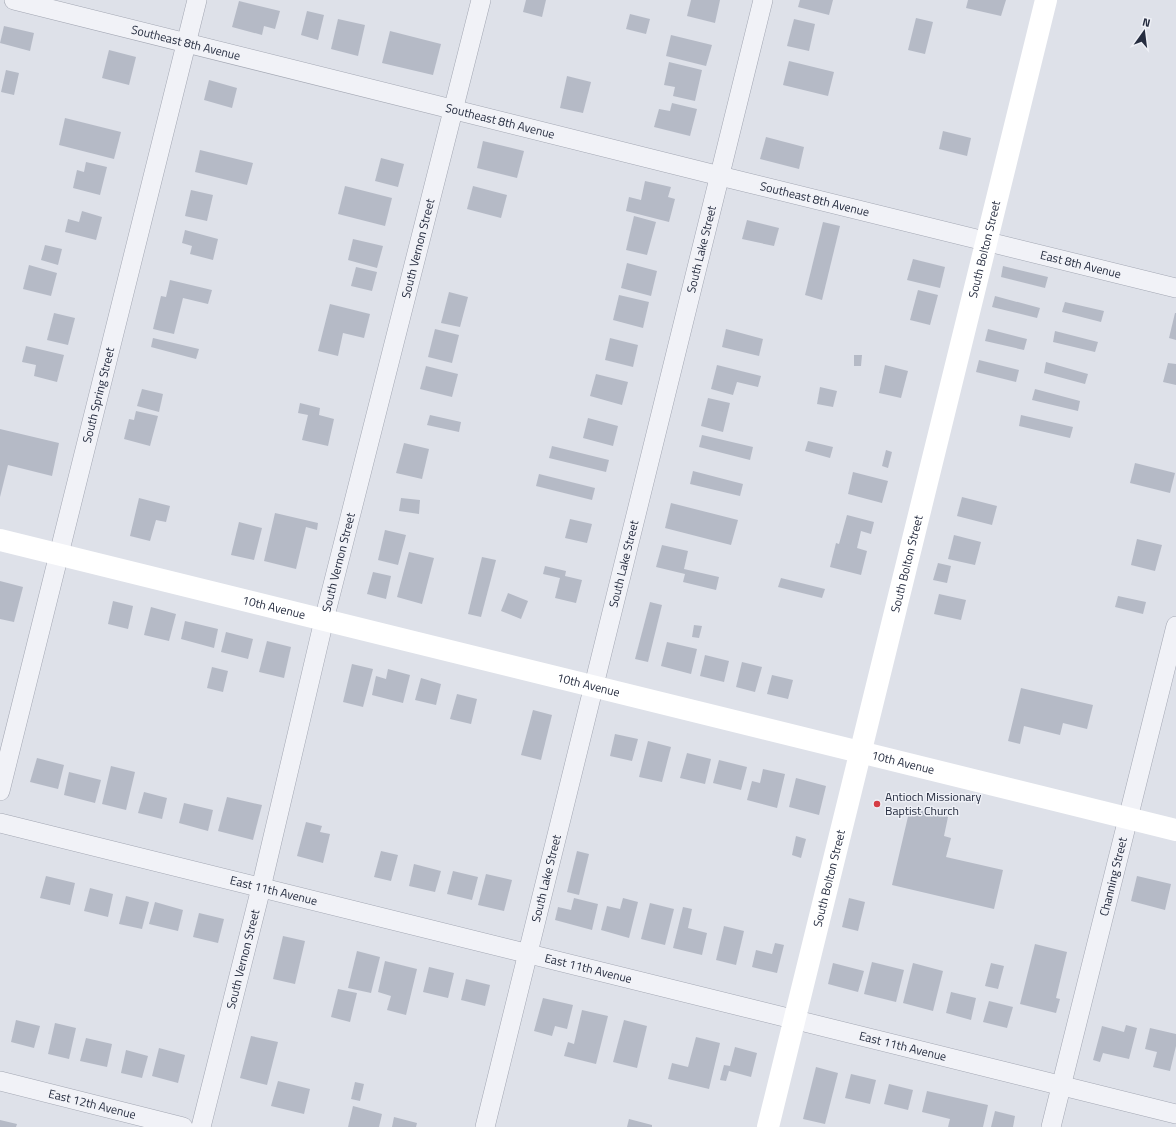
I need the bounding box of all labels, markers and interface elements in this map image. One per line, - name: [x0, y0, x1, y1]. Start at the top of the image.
- north arrow: [1124, 12, 1164, 52]
- text: N: [1141, 14, 1152, 31]
- street label: Southeast 8th Avenue: [129, 20, 243, 65]
- street label: Southeast 8th Avenue: [444, 98, 557, 143]
- street label: Southeast 8th Avenue: [758, 176, 871, 221]
- street label: South Vernon Street: [396, 196, 440, 300]
- street label: South Bolton Street: [963, 198, 1005, 300]
- street label: South Lake Street: [681, 203, 721, 295]
- street label: East 8th Avenue: [1038, 245, 1123, 283]
- street label: South Spring Street: [77, 344, 119, 445]
- street label: South Vernon Street: [316, 510, 360, 614]
- street label: South Bolton Street: [885, 512, 928, 614]
- street label: South Lake Street: [603, 517, 644, 610]
- street label: 10th Avenue: [240, 590, 307, 624]
- street label: 10th Avenue: [555, 668, 622, 702]
- street label: 10th Avenue: [870, 745, 937, 779]
- place label: Antioch Missionary Baptist Church: [885, 787, 981, 820]
- marker: Antioch Missionary Baptist Church: [872, 799, 882, 809]
- street label: South Bolton Street: [808, 827, 850, 929]
- street label: South Lake Street: [526, 832, 566, 924]
- street label: Channing Street: [1094, 834, 1132, 918]
- street label: East 11th Avenue: [228, 870, 320, 910]
- street label: South Vernon Street: [221, 906, 264, 1011]
- street label: East 11th Avenue: [543, 948, 634, 988]
- street label: East 11th Avenue: [857, 1026, 949, 1066]
- street label: East 12th Avenue: [47, 1084, 138, 1124]

